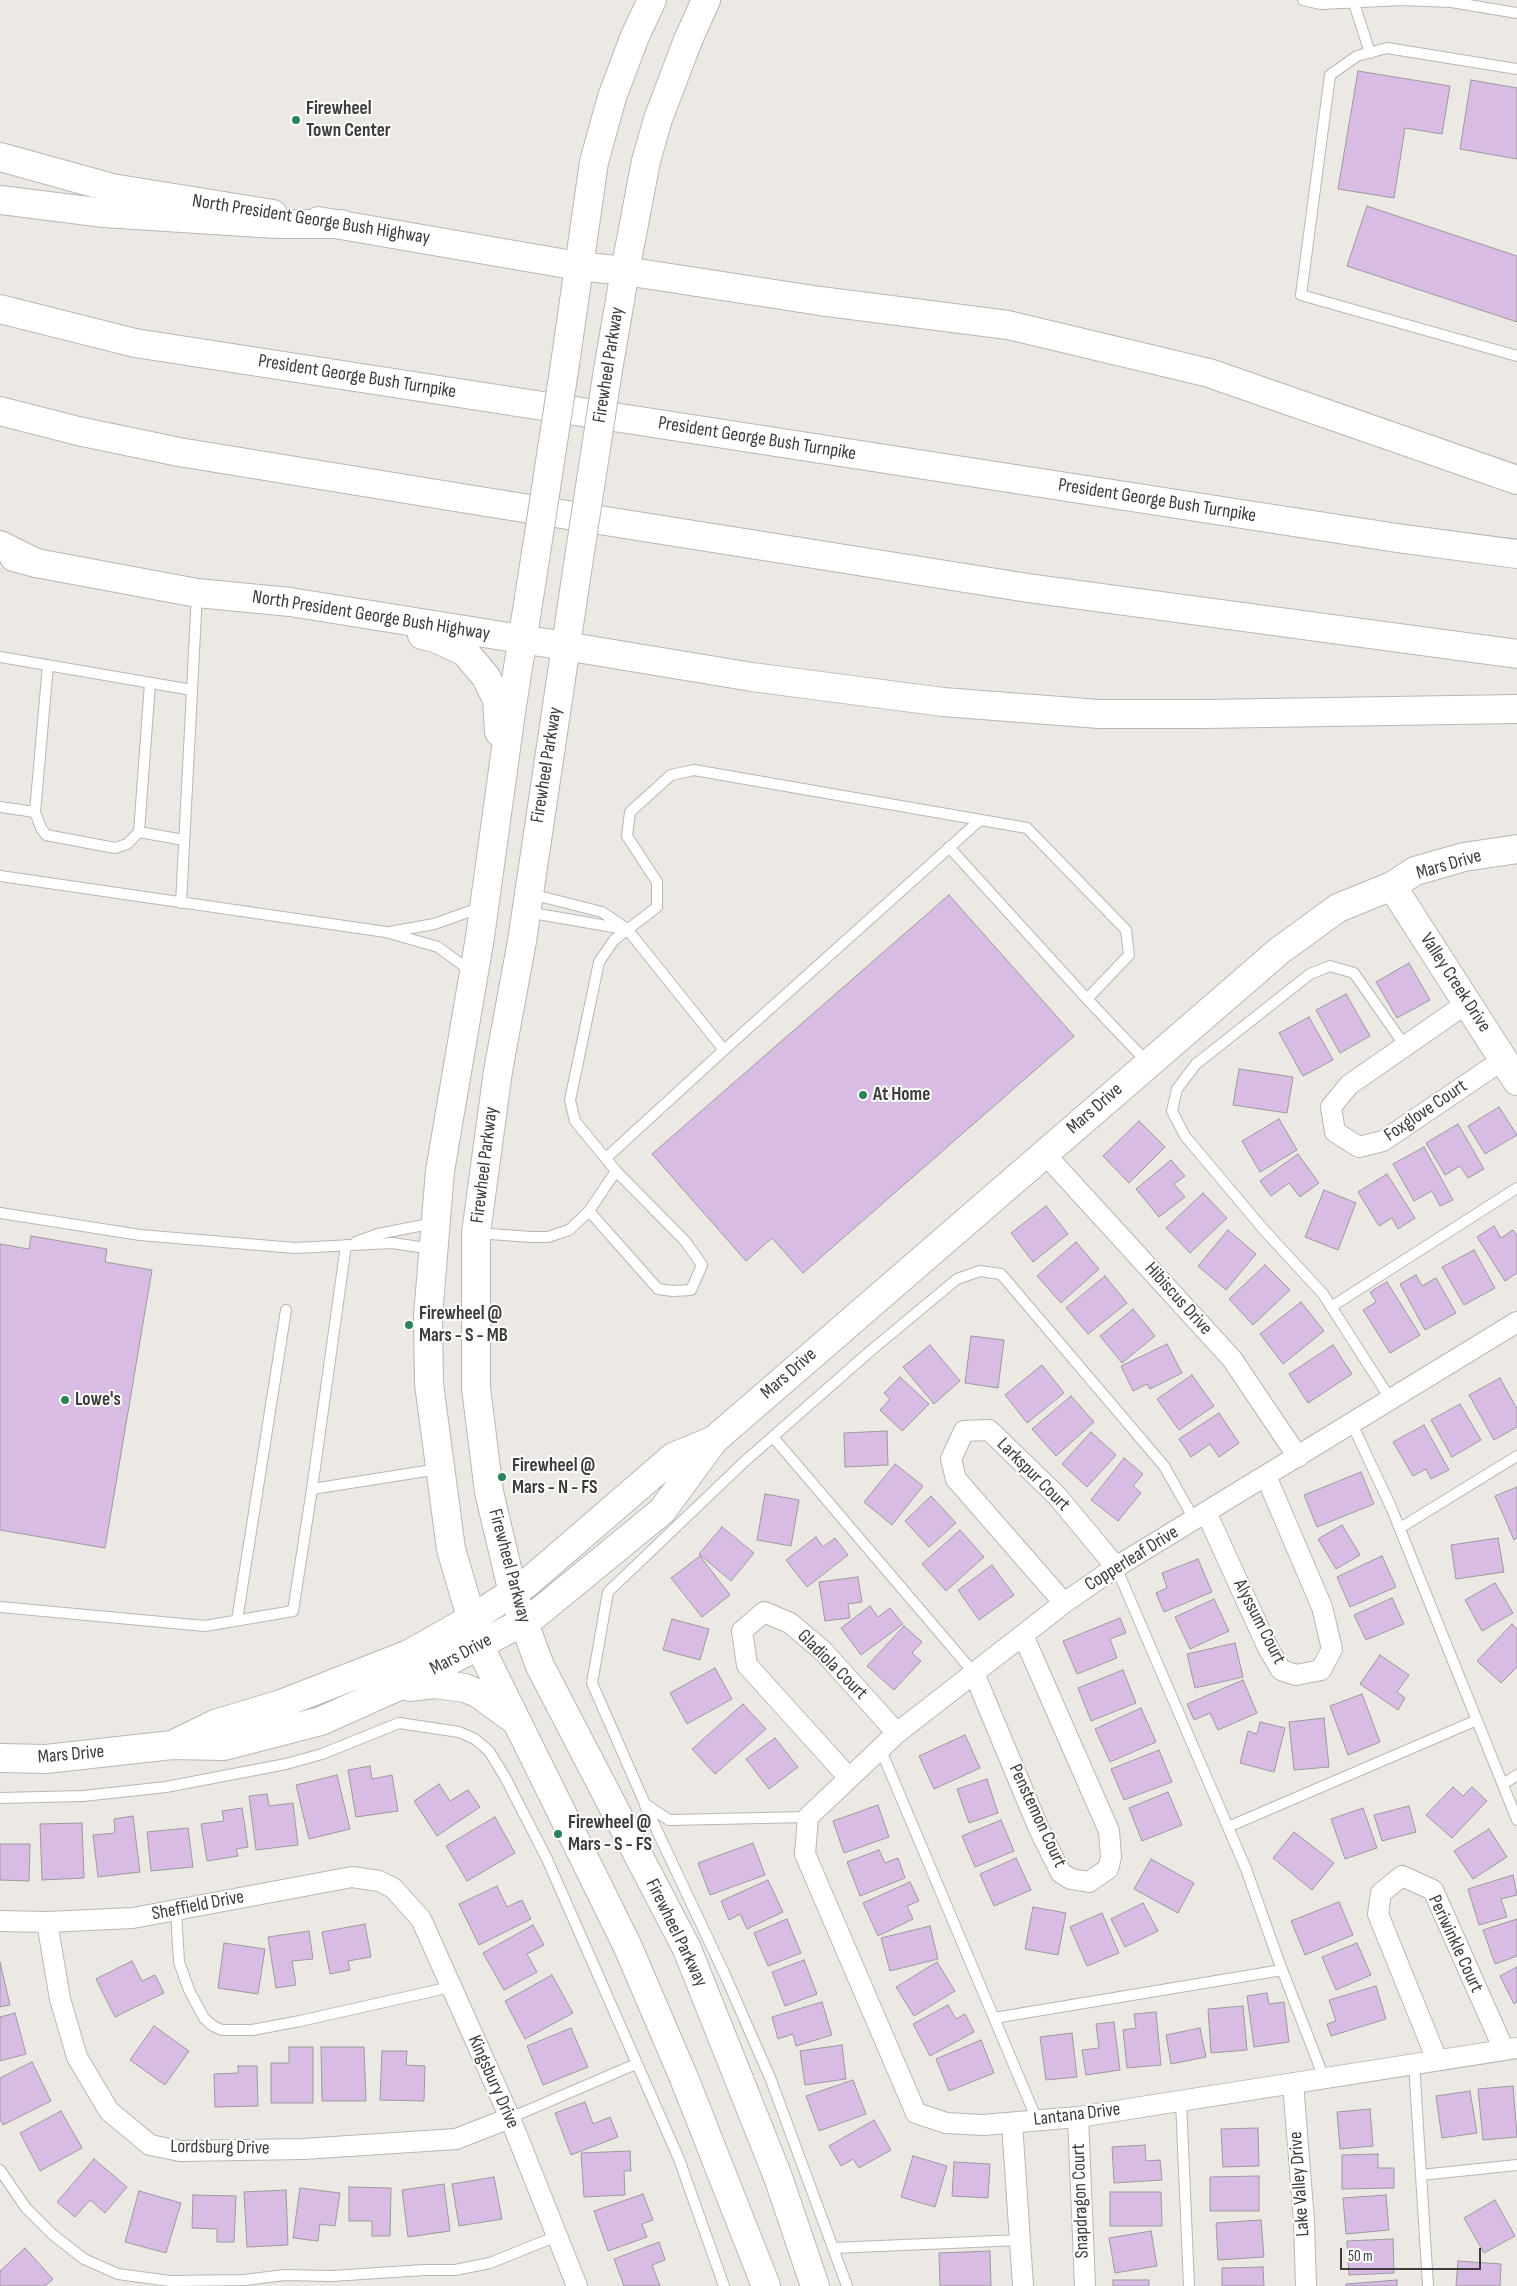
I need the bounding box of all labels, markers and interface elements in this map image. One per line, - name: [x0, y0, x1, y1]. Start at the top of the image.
- place label: Firewheel Town Center: [306, 98, 391, 142]
- marker: Firewheel Town Center: [290, 114, 302, 126]
- street label: North President George Bush Highway: [191, 190, 431, 250]
- street label: Firewheel Parkway: [589, 305, 629, 425]
- street label: President George Bush Turnpike: [256, 350, 458, 404]
- street label: President George Bush Turnpike: [656, 412, 858, 466]
- street label: President George Bush Turnpike: [1056, 474, 1258, 528]
- street label: North President George Bush Highway: [251, 586, 491, 646]
- street label: Firewheel Parkway: [527, 705, 567, 825]
- street label: Mars Drive: [1414, 845, 1484, 885]
- street label: Valley Creek Drive: [1415, 929, 1495, 1037]
- street label: Foxglove Court: [1380, 1075, 1472, 1147]
- street label: Mars Drive: [1062, 1078, 1128, 1140]
- place label: At Home: [873, 1084, 930, 1106]
- marker: At Home: [857, 1089, 869, 1101]
- street label: Firewheel Parkway: [467, 1105, 503, 1225]
- street label: Hibiscus Drive: [1139, 1258, 1217, 1340]
- place label: Firewheel @ Mars - S - MB: [419, 1303, 508, 1347]
- marker: Firewheel @ Mars - S - MB: [403, 1319, 415, 1331]
- street label: Mars Drive: [756, 1343, 822, 1405]
- place label: Lowe's: [75, 1389, 121, 1411]
- marker: Lowe's: [59, 1394, 71, 1406]
- street label: Larkspur Court: [992, 1434, 1074, 1516]
- place label: Firewheel @ Mars - N - FS: [512, 1455, 598, 1499]
- marker: Firewheel @ Mars - N - FS: [496, 1471, 508, 1483]
- street label: Firewheel Parkway: [483, 1506, 535, 1626]
- street label: Copperleaf Drive: [1081, 1521, 1183, 1597]
- street label: Alyssum Court: [1228, 1576, 1290, 1668]
- street label: Gladiola Court: [792, 1625, 872, 1705]
- street label: Mars Drive: [426, 1629, 496, 1681]
- street label: Mars Drive: [37, 1741, 105, 1769]
- street label: Penstemon Court: [1003, 1761, 1071, 1871]
- place label: Firewheel @ Mars - S - FS: [568, 1812, 652, 1856]
- marker: Firewheel @ Mars - S - FS: [552, 1828, 564, 1840]
- street label: Firewheel Parkway: [640, 1875, 712, 1991]
- street label: Sheffield Drive: [150, 1886, 246, 1926]
- street label: Periwinkle Court: [1423, 1892, 1487, 1996]
- street label: Kingsbury Drive: [462, 2032, 524, 2132]
- street label: Lantana Drive: [1032, 2098, 1122, 2132]
- street label: Lake Valley Drive: [1285, 2131, 1315, 2237]
- street label: Lordsburg Drive: [170, 2136, 270, 2160]
- street label: Snapdragon Court: [1068, 2143, 1094, 2259]
- scale bar: [1342, 2238, 1483, 2270]
- text: 50 m: [1348, 2247, 1373, 2266]

